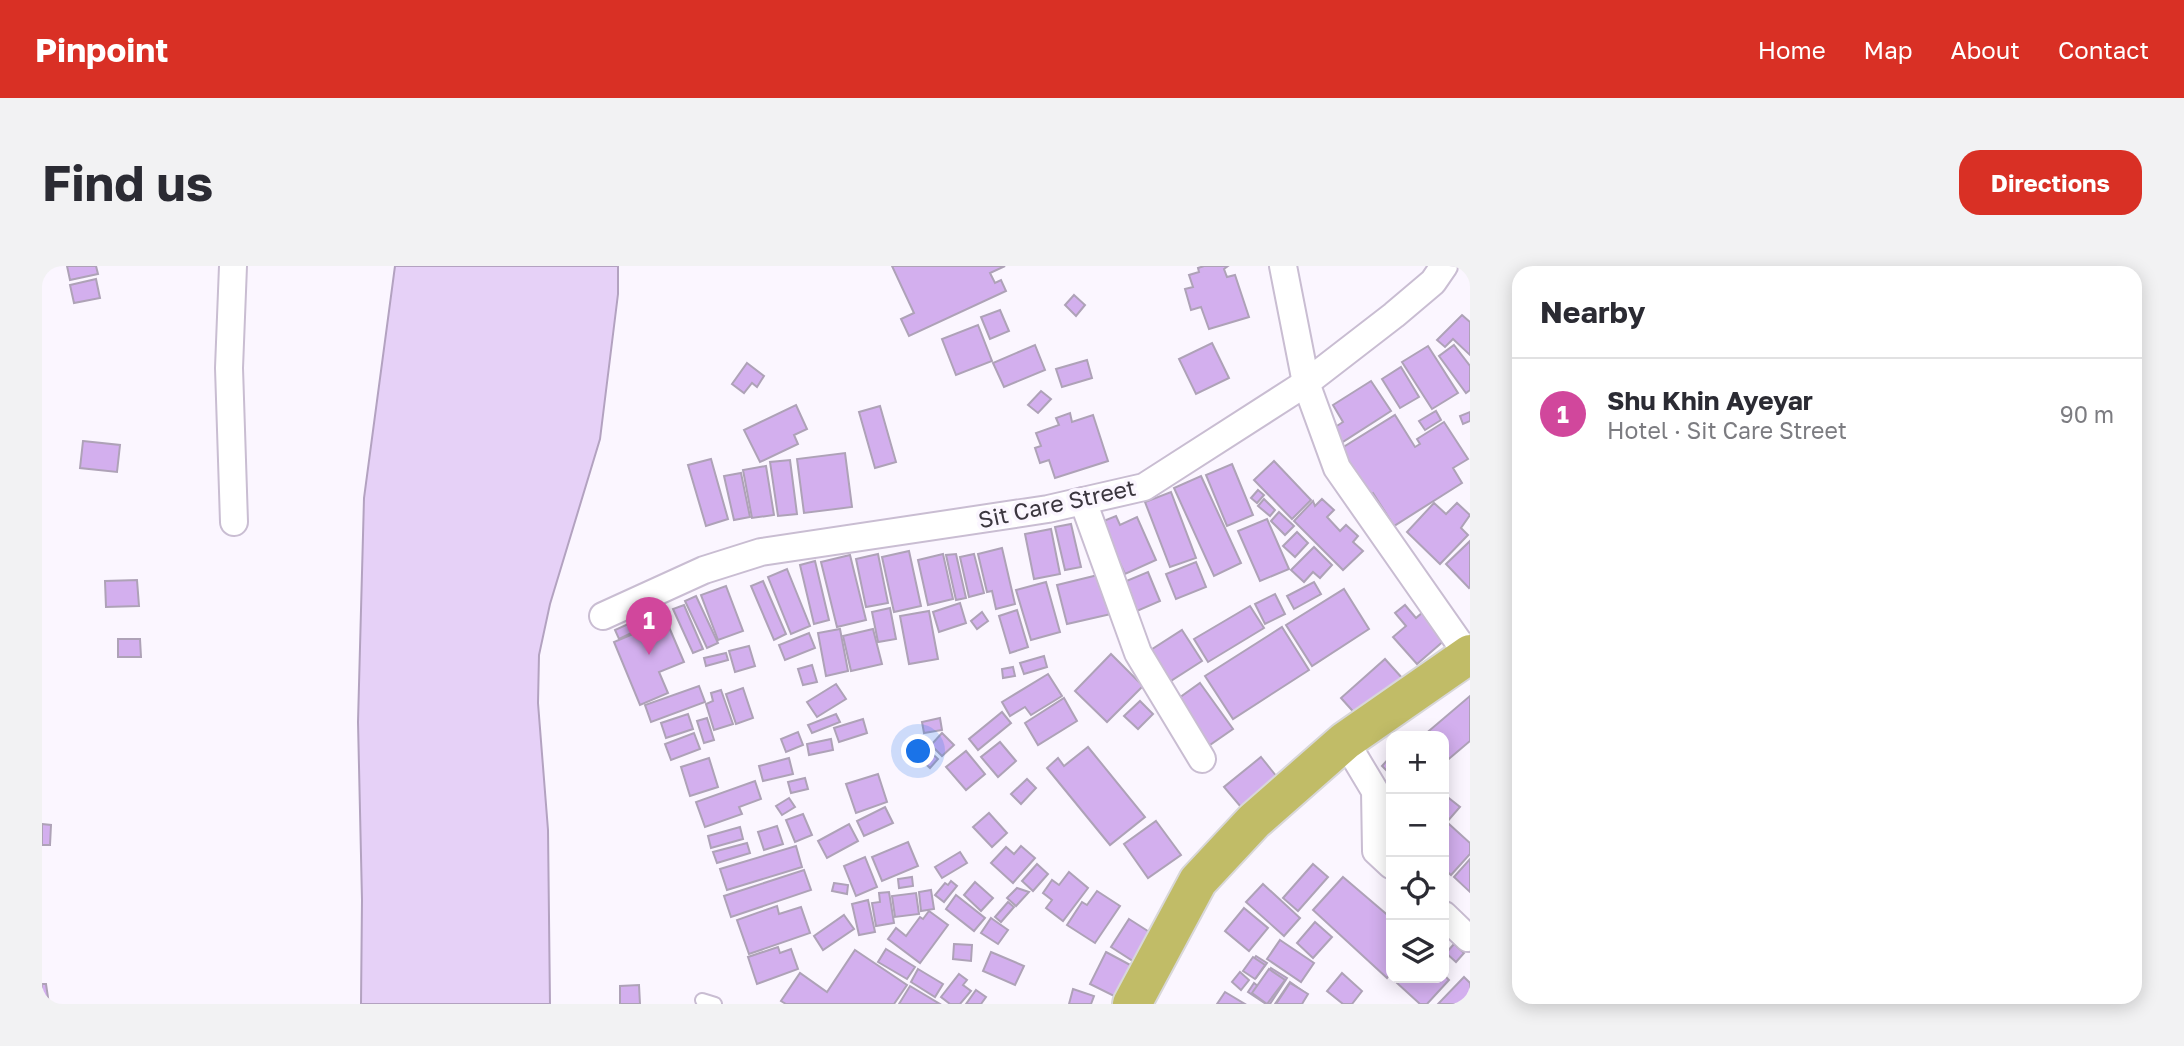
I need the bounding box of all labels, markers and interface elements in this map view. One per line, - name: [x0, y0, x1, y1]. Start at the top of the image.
- text: Pinpoint: [35, 30, 168, 69]
- text: Home: [1758, 35, 1826, 64]
- text: Map: [1864, 35, 1913, 64]
- text: About: [1951, 35, 2020, 64]
- text: Contact: [2058, 35, 2149, 64]
- button: Directions: [1959, 150, 2142, 215]
- text: Find us: [42, 153, 213, 212]
- text: Nearby: [1540, 294, 1645, 330]
- text: Shu Khin Ayeyar: [1607, 385, 1813, 416]
- text: 1: [1557, 400, 1569, 428]
- text: 90 m: [2060, 400, 2114, 428]
- text: Hotel · Sit Care Street: [1607, 416, 1847, 444]
- street label: Sit Care Street: [975, 473, 1138, 533]
- pin: 1: [626, 597, 672, 655]
- map controls: [1386, 731, 1449, 983]
- button: +: [1386, 731, 1449, 794]
- your location: [901, 734, 935, 768]
- button: −: [1386, 794, 1449, 857]
- button: locate: [1386, 857, 1449, 920]
- button: layers: [1386, 920, 1449, 983]

